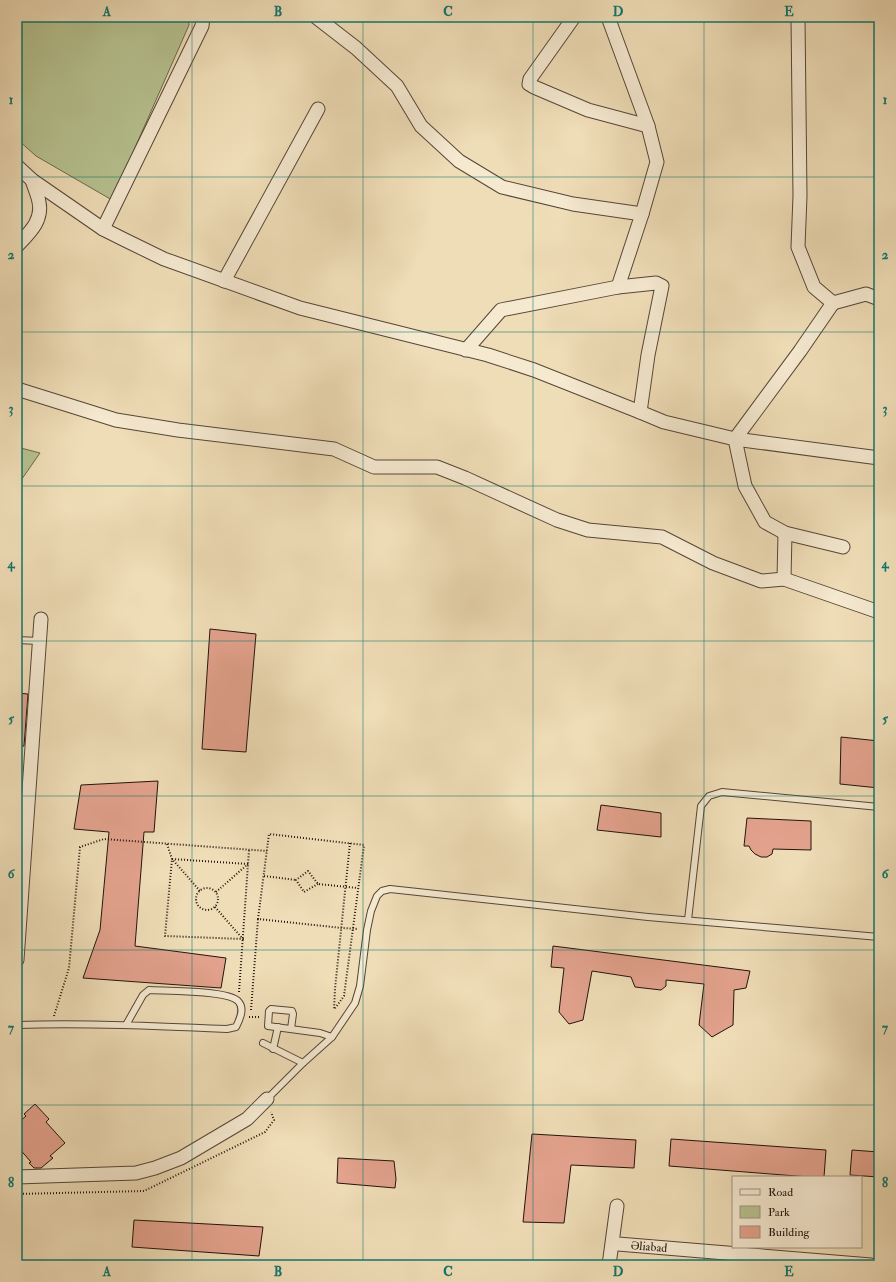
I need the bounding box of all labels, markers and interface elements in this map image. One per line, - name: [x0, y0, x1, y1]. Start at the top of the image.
- text: A: [102, 4, 112, 20]
- text: B: [274, 4, 282, 20]
- text: C: [443, 4, 453, 20]
- text: D: [613, 4, 624, 20]
- text: E: [784, 4, 794, 20]
- text: 1: [9, 92, 14, 108]
- text: 1: [883, 92, 888, 108]
- text: 2: [8, 247, 15, 263]
- text: 2: [882, 247, 889, 263]
- text: 3: [9, 401, 14, 417]
- text: 3: [883, 401, 888, 417]
- text: 4: [6, 556, 15, 572]
- text: 4: [880, 556, 889, 572]
- text: 5: [8, 711, 14, 727]
- text: 5: [882, 711, 888, 727]
- text: 6: [8, 866, 16, 882]
- text: 6: [882, 866, 890, 882]
- text: 7: [8, 1020, 15, 1036]
- text: 7: [882, 1020, 889, 1036]
- text: 8: [8, 1175, 14, 1191]
- text: 8: [882, 1175, 888, 1191]
- legend: [732, 1176, 862, 1248]
- text: Road: [768, 1185, 793, 1200]
- text: Park: [768, 1205, 790, 1220]
- text: Building: [768, 1225, 811, 1240]
- street label: Əliabad: [630, 1238, 668, 1256]
- text: A: [102, 1264, 112, 1280]
- text: B: [274, 1264, 282, 1280]
- text: C: [443, 1264, 453, 1280]
- text: D: [613, 1264, 624, 1280]
- text: E: [784, 1264, 794, 1280]

